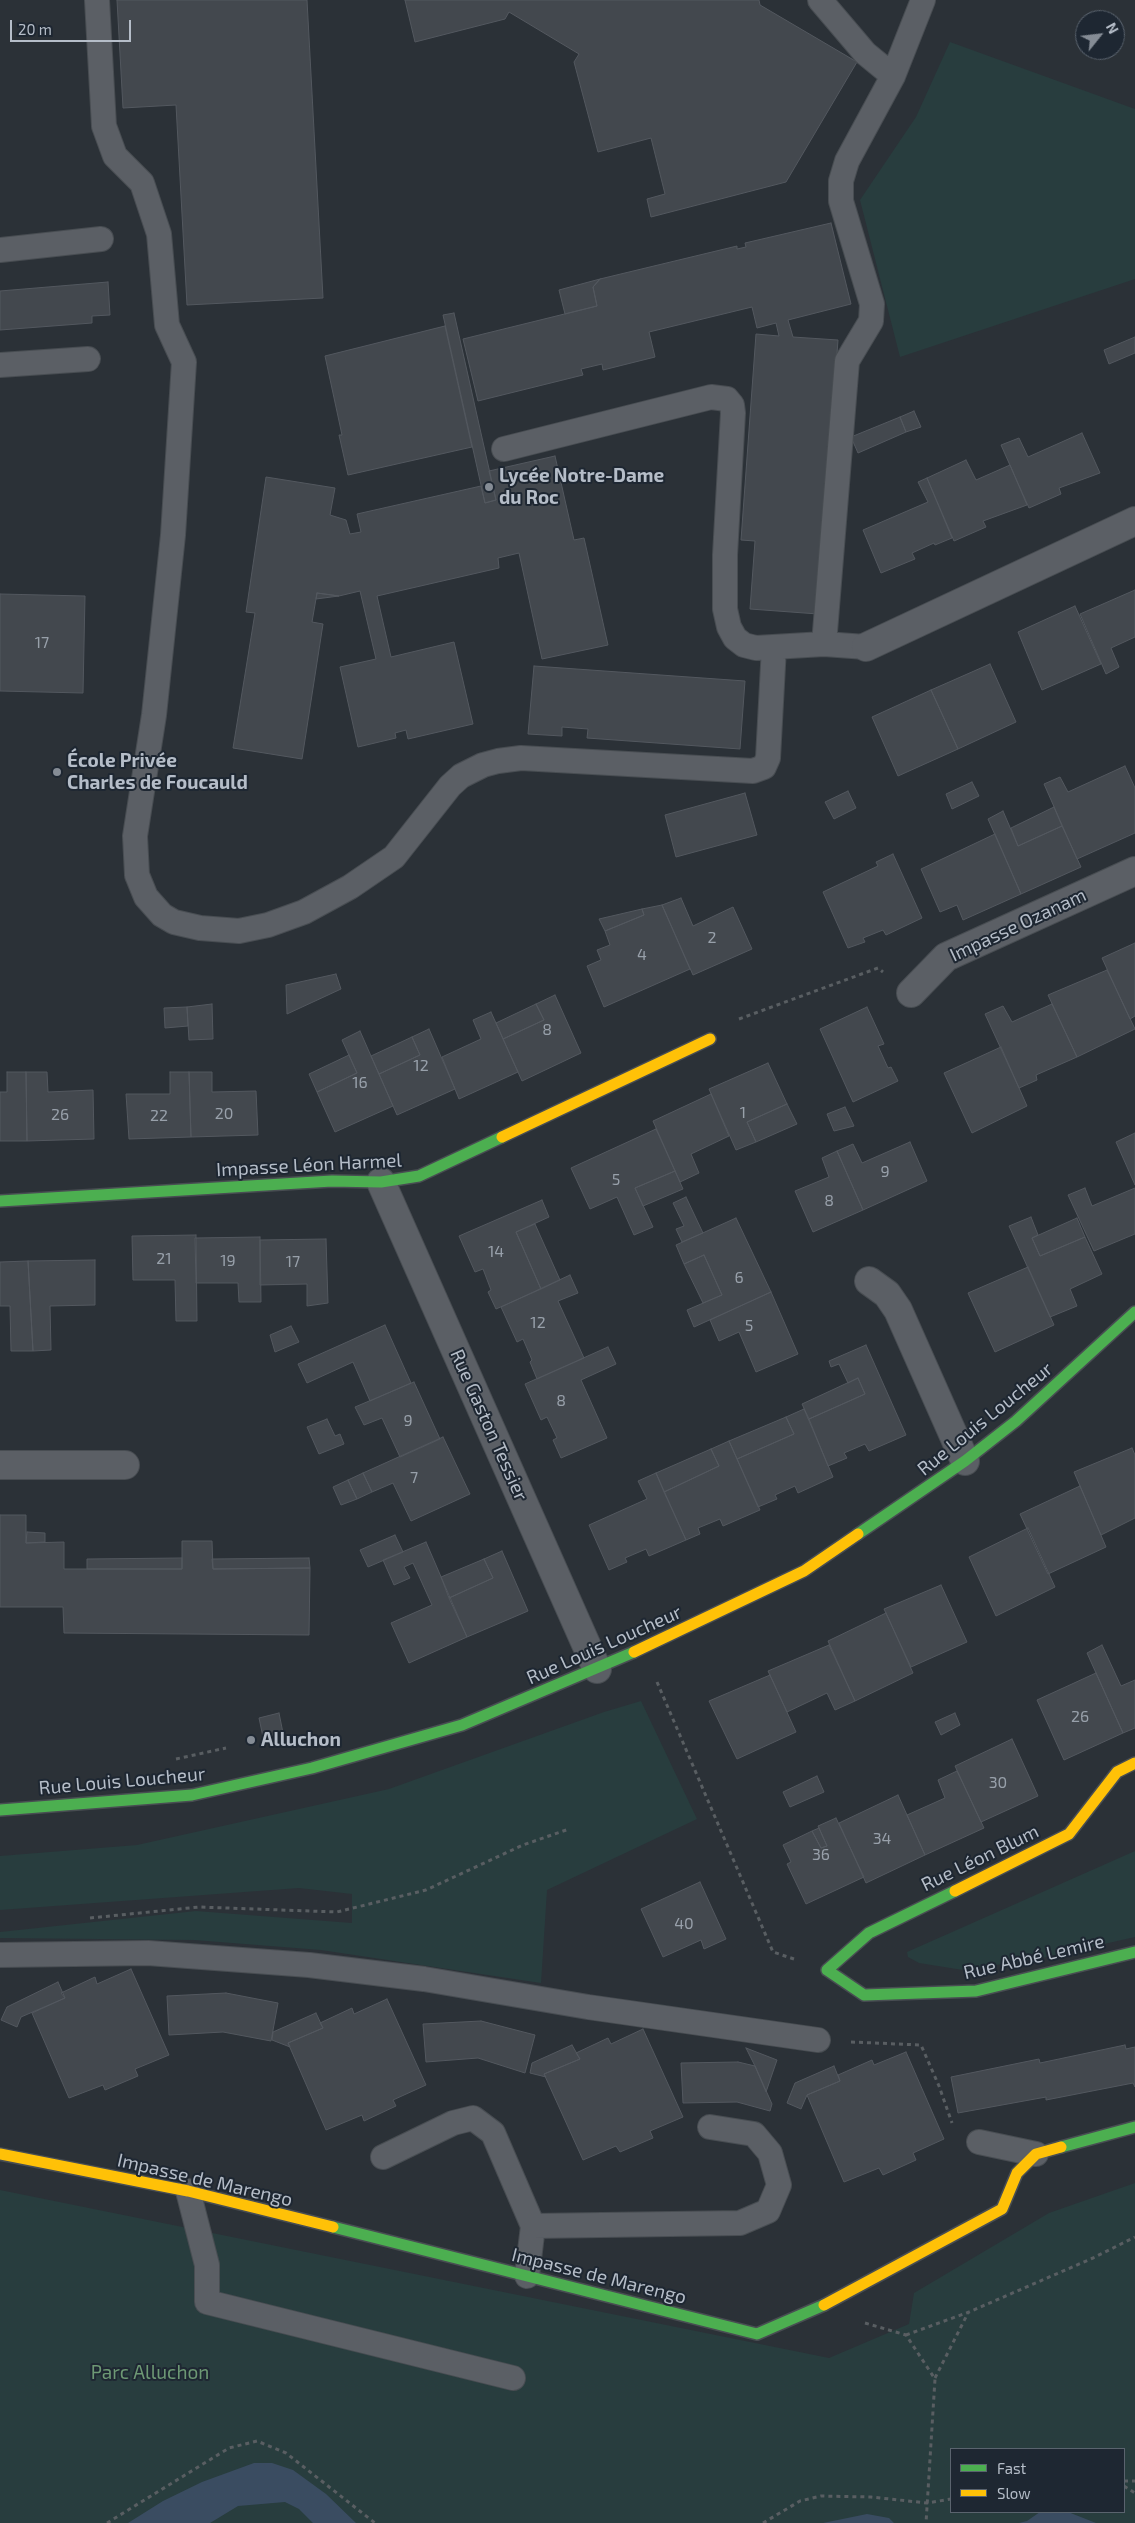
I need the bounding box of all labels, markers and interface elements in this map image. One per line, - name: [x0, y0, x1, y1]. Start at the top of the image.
- scale bar: [12, 10, 134, 42]
- north arrow: [1075, 10, 1125, 60]
- text: N: [1103, 19, 1123, 37]
- text: 20 m: [18, 20, 52, 38]
- place label: Lycée Notre-Dame du Roc: [499, 465, 664, 509]
- marker: Lycée Notre-Dame du Roc: [483, 481, 495, 493]
- house number: 17: [35, 633, 49, 653]
- place label: École Privée Charles de Foucauld: [67, 750, 248, 794]
- marker: École Privée Charles de Foucauld: [51, 766, 63, 778]
- street label: Impasse Ozanam: [946, 883, 1090, 967]
- house number: 2: [708, 928, 716, 948]
- house number: 4: [637, 945, 647, 965]
- house number: 8: [542, 1020, 552, 1040]
- house number: 12: [413, 1056, 429, 1076]
- house number: 16: [352, 1073, 368, 1093]
- house number: 1: [740, 1103, 746, 1123]
- house number: 20: [215, 1104, 233, 1124]
- house number: 26: [51, 1105, 69, 1125]
- house number: 22: [150, 1106, 168, 1126]
- street label: Impasse Léon Harmel: [216, 1149, 402, 1181]
- house number: 9: [880, 1162, 890, 1182]
- house number: 5: [612, 1170, 620, 1190]
- house number: 8: [824, 1191, 834, 1211]
- house number: 14: [488, 1242, 504, 1262]
- house number: 21: [156, 1249, 172, 1269]
- house number: 19: [220, 1251, 236, 1271]
- house number: 17: [286, 1252, 300, 1272]
- house number: 6: [734, 1268, 744, 1288]
- house number: 12: [530, 1313, 546, 1333]
- house number: 5: [745, 1316, 753, 1336]
- street label: Rue Gaston Tessier: [445, 1346, 533, 1504]
- street label: Rue Louis Loucheur: [913, 1357, 1057, 1481]
- house number: 8: [556, 1391, 566, 1411]
- house number: 9: [403, 1411, 413, 1431]
- house number: 7: [410, 1468, 418, 1488]
- street label: Rue Louis Loucheur: [523, 1601, 685, 1689]
- house number: 26: [1071, 1707, 1089, 1727]
- place label: Alluchon: [261, 1729, 341, 1751]
- marker: Alluchon: [245, 1734, 257, 1746]
- street label: Rue Louis Loucheur: [38, 1762, 206, 1800]
- house number: 30: [989, 1773, 1007, 1793]
- street label: Rue Léon Blum: [918, 1820, 1042, 1896]
- house number: 34: [873, 1829, 891, 1849]
- house number: 36: [812, 1845, 830, 1865]
- house number: 40: [674, 1914, 694, 1934]
- street label: Rue Abbé Lemire: [961, 1930, 1107, 1984]
- street label: Impasse de Marengo: [115, 2149, 295, 2211]
- street label: Impasse de Marengo: [509, 2243, 689, 2309]
- park label: Parc Alluchon: [91, 2362, 209, 2384]
- legend: [950, 2448, 1125, 2513]
- text: Fast: [997, 2459, 1026, 2477]
- text: Slow: [997, 2484, 1031, 2502]

